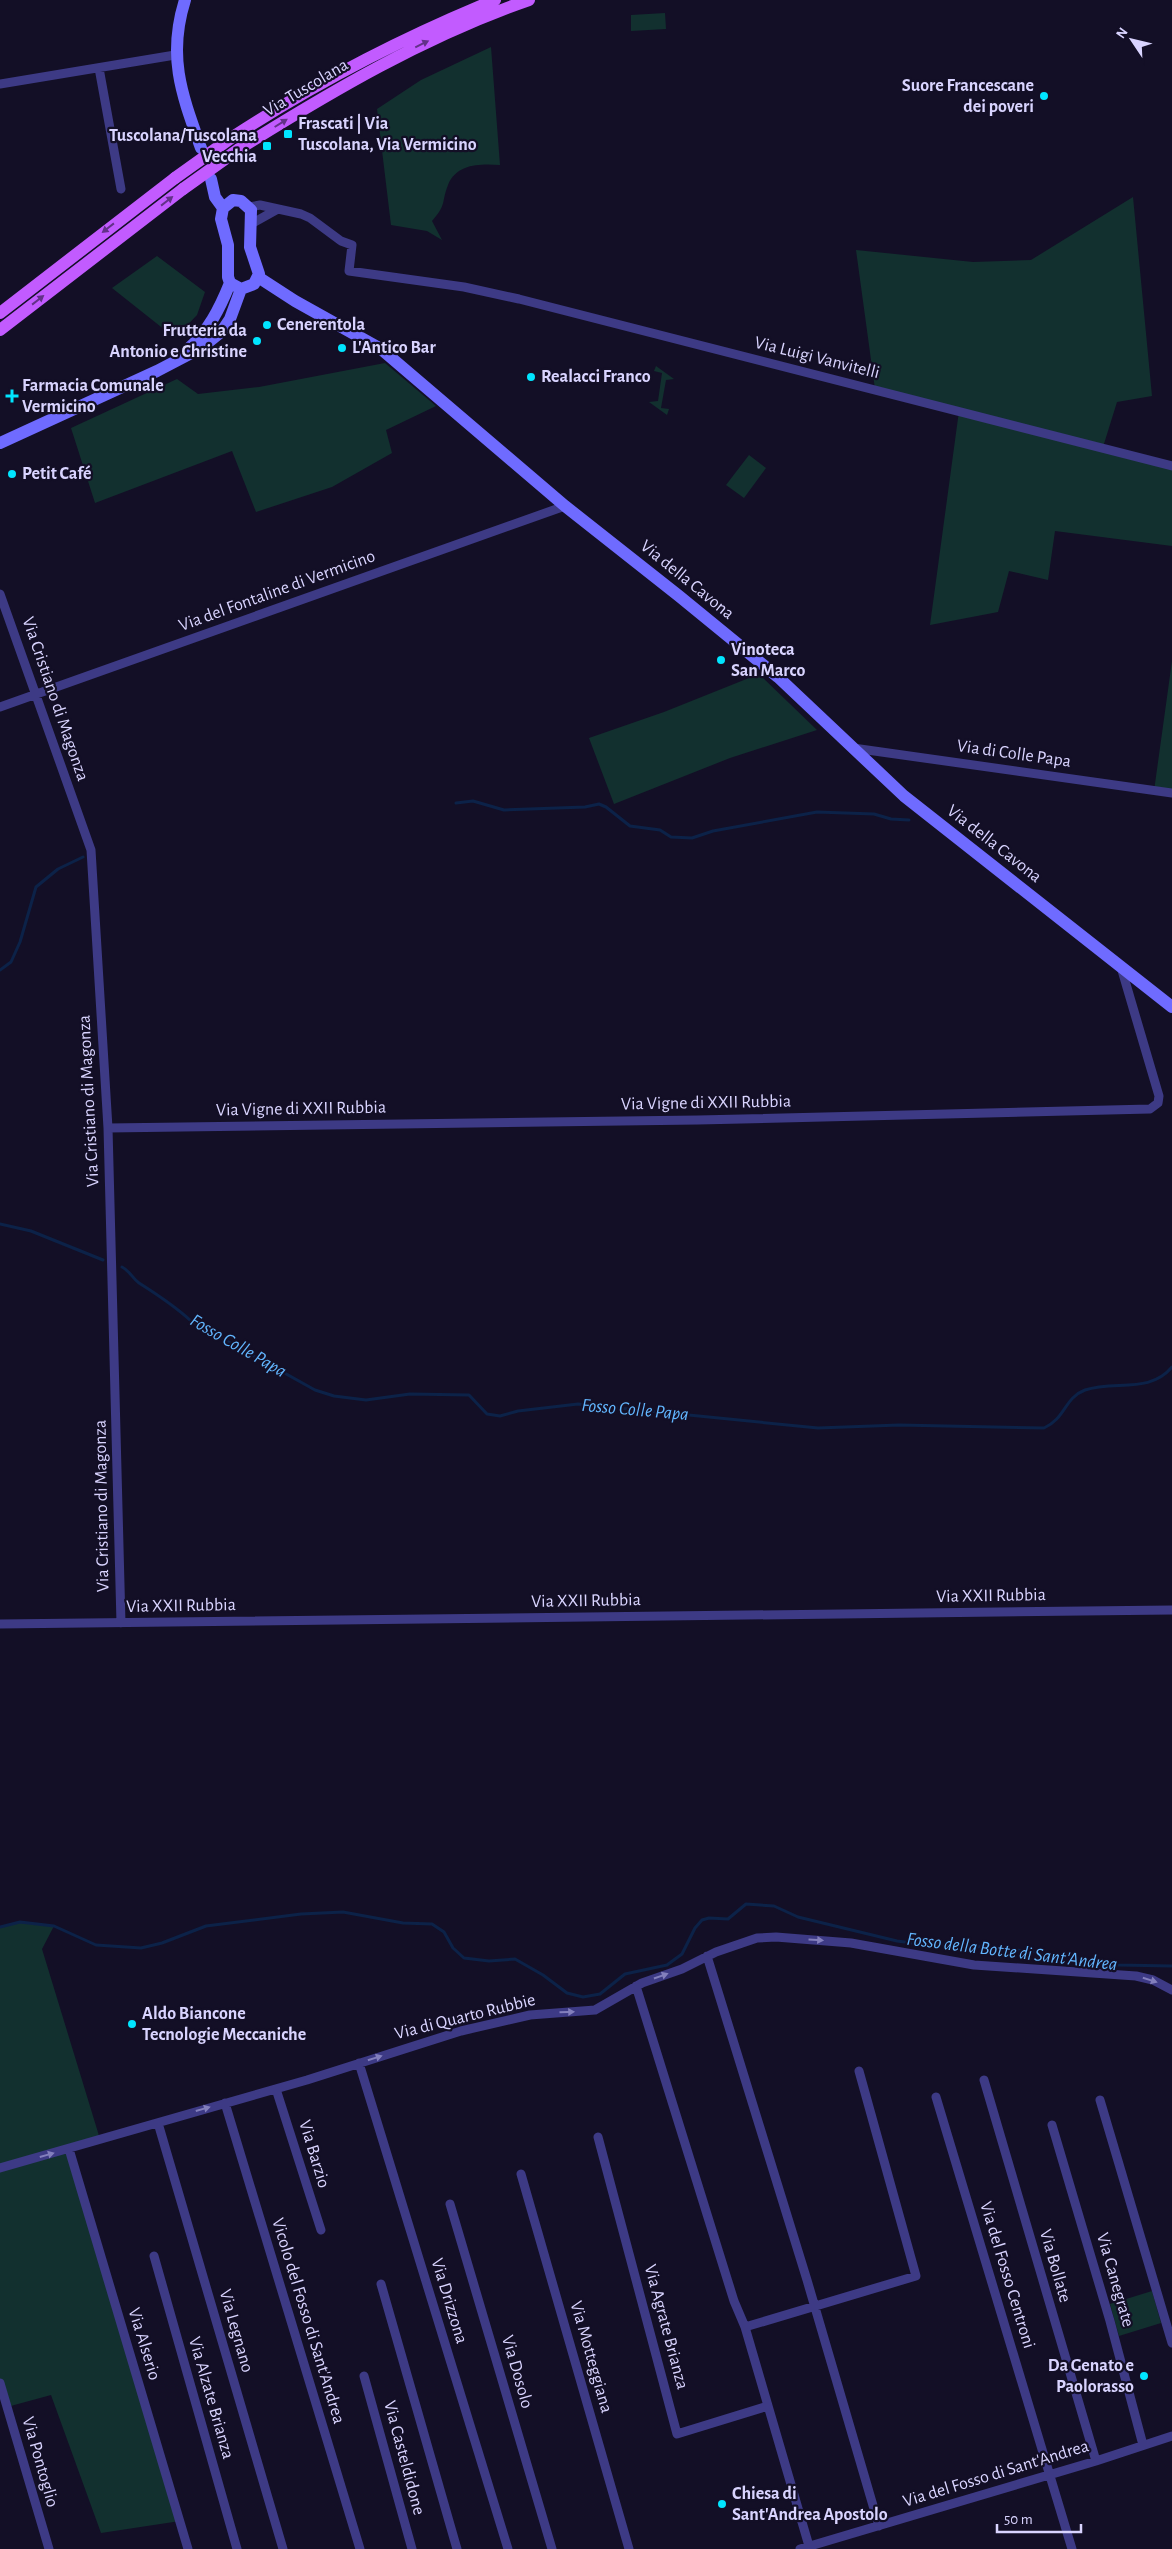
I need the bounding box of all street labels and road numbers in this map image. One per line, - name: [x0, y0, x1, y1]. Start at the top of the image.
- street label: Via Tuscolana: [261, 56, 351, 120]
- street label: Via Luigi Vanvitelli: [753, 334, 881, 382]
- street label: Via della Cavona: [637, 537, 737, 623]
- street label: Via del Fontaline di Vermicino: [176, 547, 378, 635]
- street label: Via Cristiano di Magonza: [18, 615, 92, 783]
- street label: Via di Colle Papa: [956, 737, 1072, 771]
- street label: Via della Cavona: [943, 802, 1045, 886]
- street label: Via Cristiano di Magonza: [76, 1014, 102, 1188]
- street label: Via Vigne di XXII Rubbia: [621, 1093, 791, 1113]
- street label: Via Vigne di XXII Rubbia: [216, 1099, 386, 1119]
- street label: Via Cristiano di Magonza: [91, 1420, 113, 1592]
- street label: Via XXII Rubbia: [936, 1586, 1046, 1606]
- street label: Via XXII Rubbia: [531, 1591, 641, 1611]
- street label: Via XXII Rubbia: [126, 1596, 236, 1616]
- street label: Via di Quarto Rubbie: [393, 1991, 537, 2043]
- street label: Via Barzio: [295, 2118, 333, 2190]
- street label: Via del Fosso Centroni: [976, 2200, 1038, 2350]
- street label: Vicolo del Fosso di Sant'Andrea: [268, 2216, 348, 2426]
- street label: Via Bollate: [1036, 2227, 1074, 2305]
- street label: Via Canegrate: [1093, 2231, 1137, 2329]
- street label: Via Drizzona: [427, 2256, 471, 2346]
- street label: Via Agrate Brianza: [641, 2263, 691, 2391]
- street label: Via Legnano: [216, 2287, 256, 2375]
- street label: Via Motteggiana: [566, 2299, 616, 2415]
- street label: Via Alserio: [124, 2306, 164, 2382]
- street label: Via Dosolo: [498, 2333, 536, 2411]
- street label: Via Alzate Brianza: [185, 2335, 237, 2461]
- street label: Via Casteldidone: [380, 2399, 428, 2517]
- street label: Via Pontoglio: [19, 2415, 62, 2509]
- street label: Via del Fosso di Sant'Andrea: [901, 2437, 1091, 2511]

